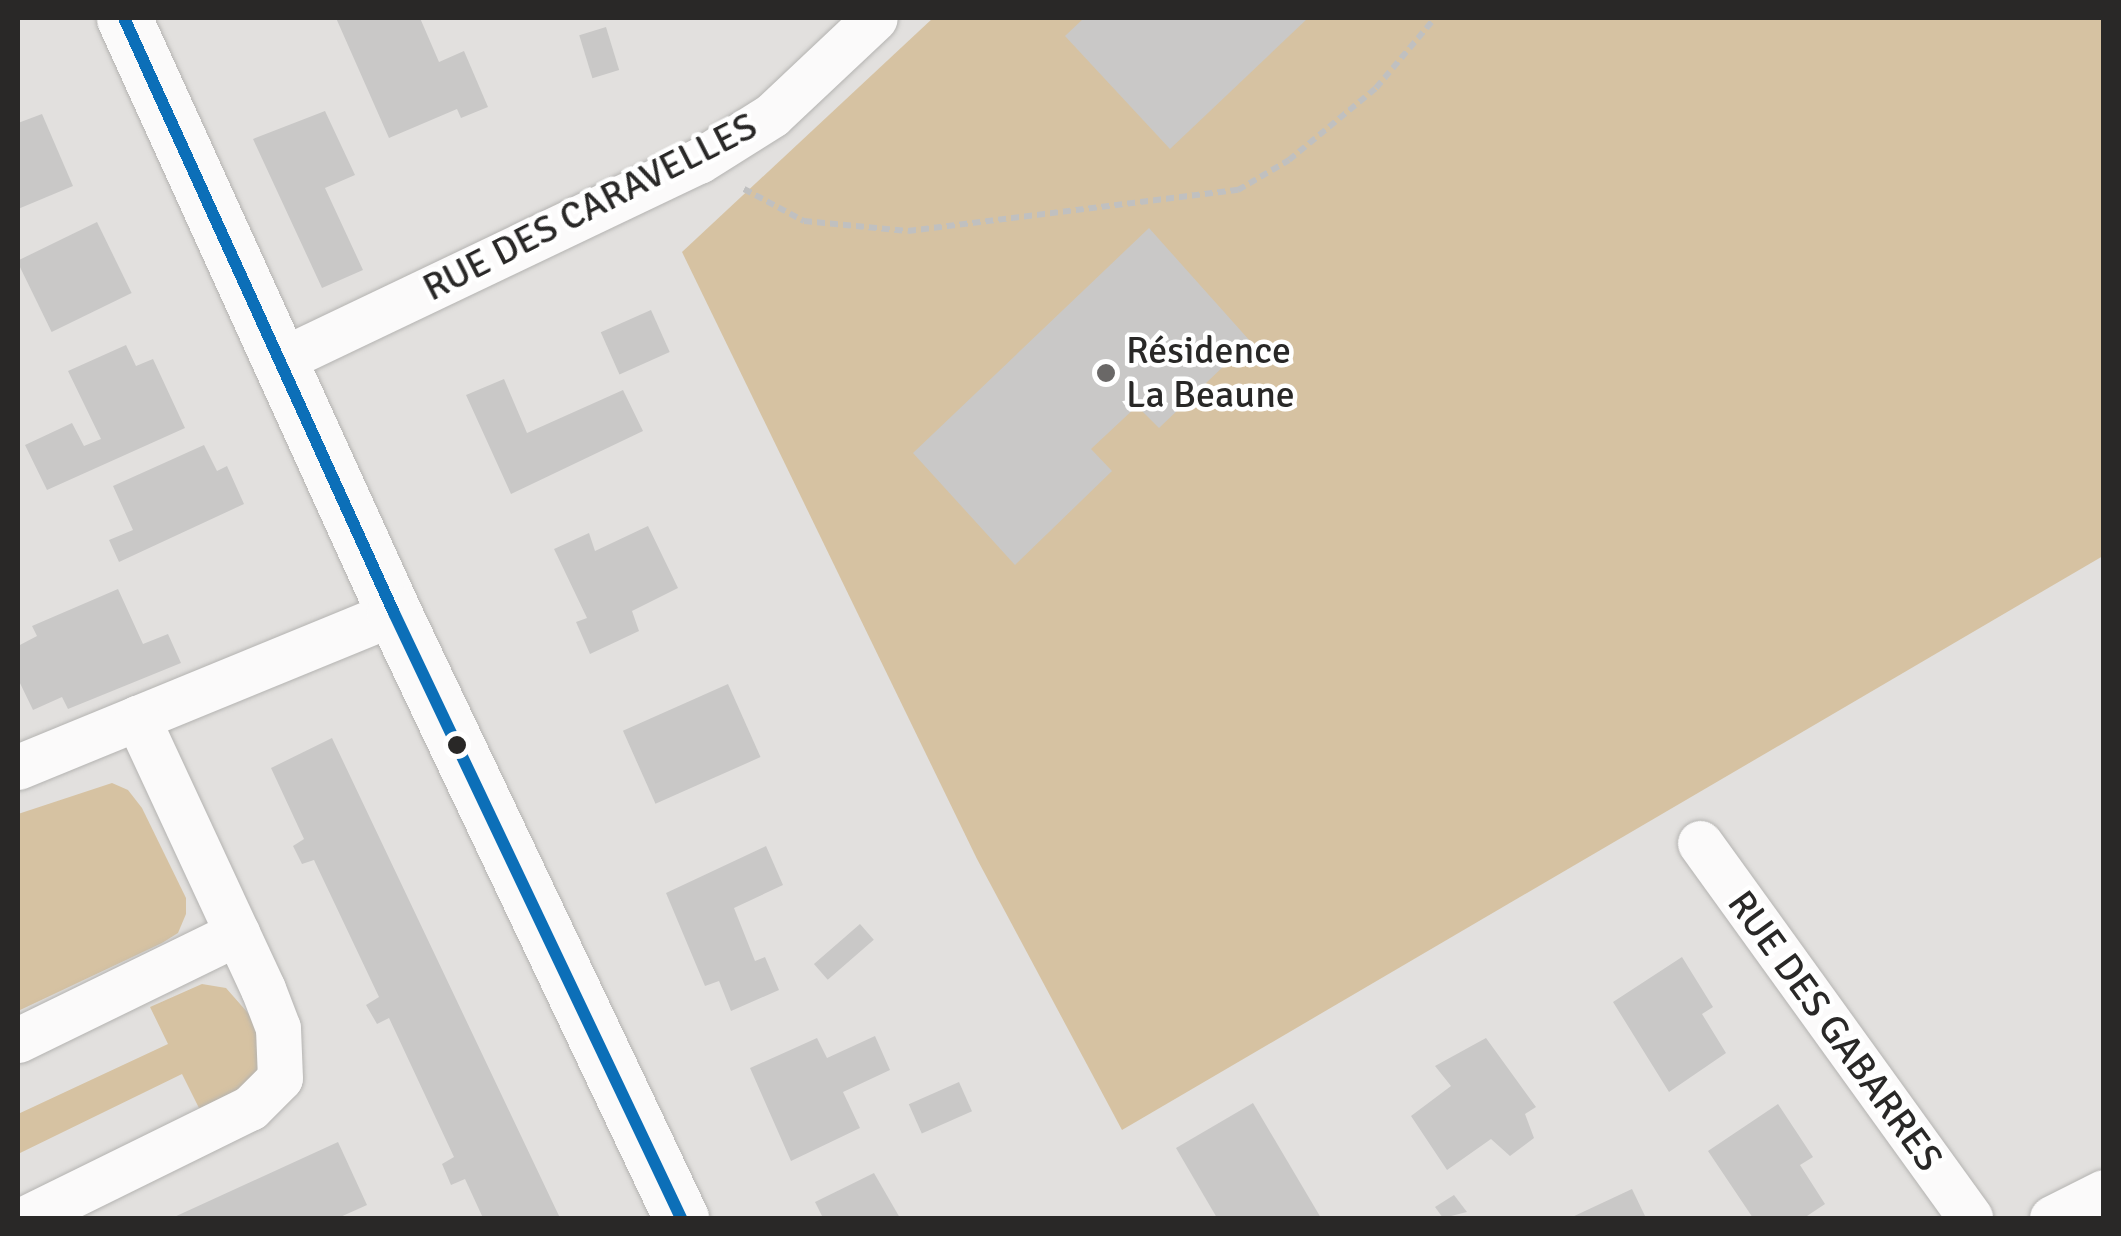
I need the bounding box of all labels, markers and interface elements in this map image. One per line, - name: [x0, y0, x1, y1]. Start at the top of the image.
- street label: RUE DES CARAVELLES: [416, 103, 764, 311]
- place label: Résidence La Beaune: [1126, 328, 1295, 418]
- marker: Résidence La Beaune: [1095, 362, 1117, 384]
- unlabelled marker: [447, 735, 467, 755]
- street label: RUE DES GABARRES: [1718, 882, 1952, 1180]

